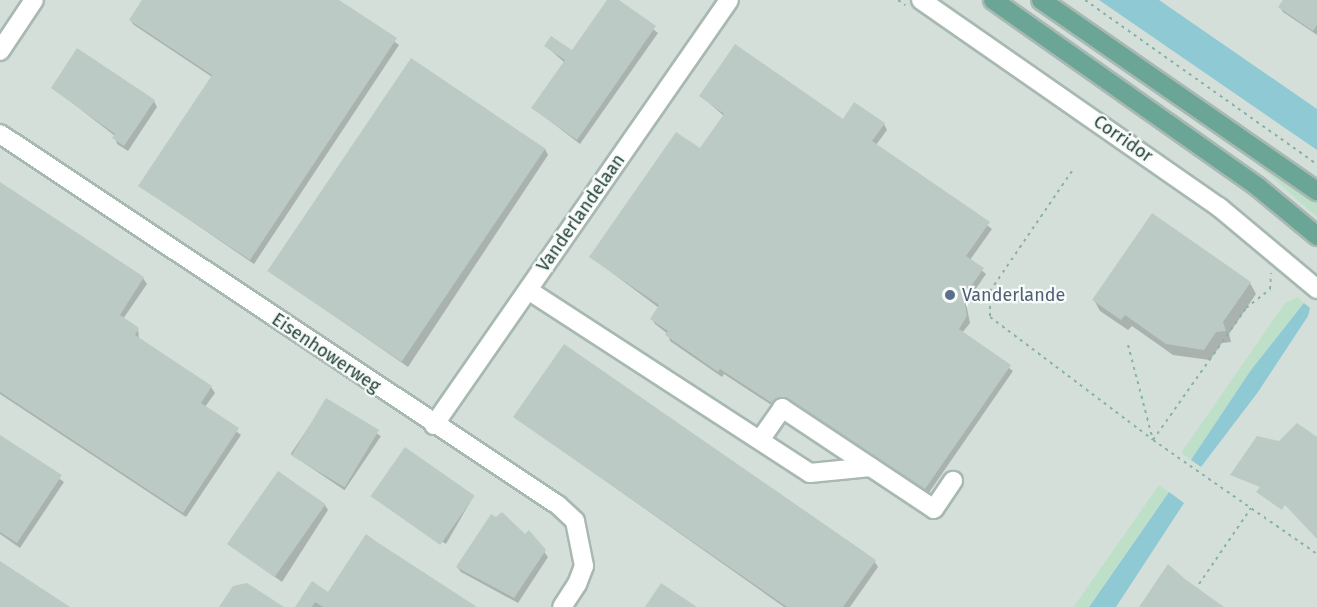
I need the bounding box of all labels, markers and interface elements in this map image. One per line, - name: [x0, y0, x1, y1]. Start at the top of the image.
- street label: Corridor: [1089, 111, 1157, 167]
- street label: Vanderlandelaan: [532, 150, 630, 276]
- place label: Vanderlande: [962, 284, 1065, 306]
- marker: Vanderlande: [943, 288, 957, 302]
- street label: Eisenhowerweg: [268, 309, 384, 397]

